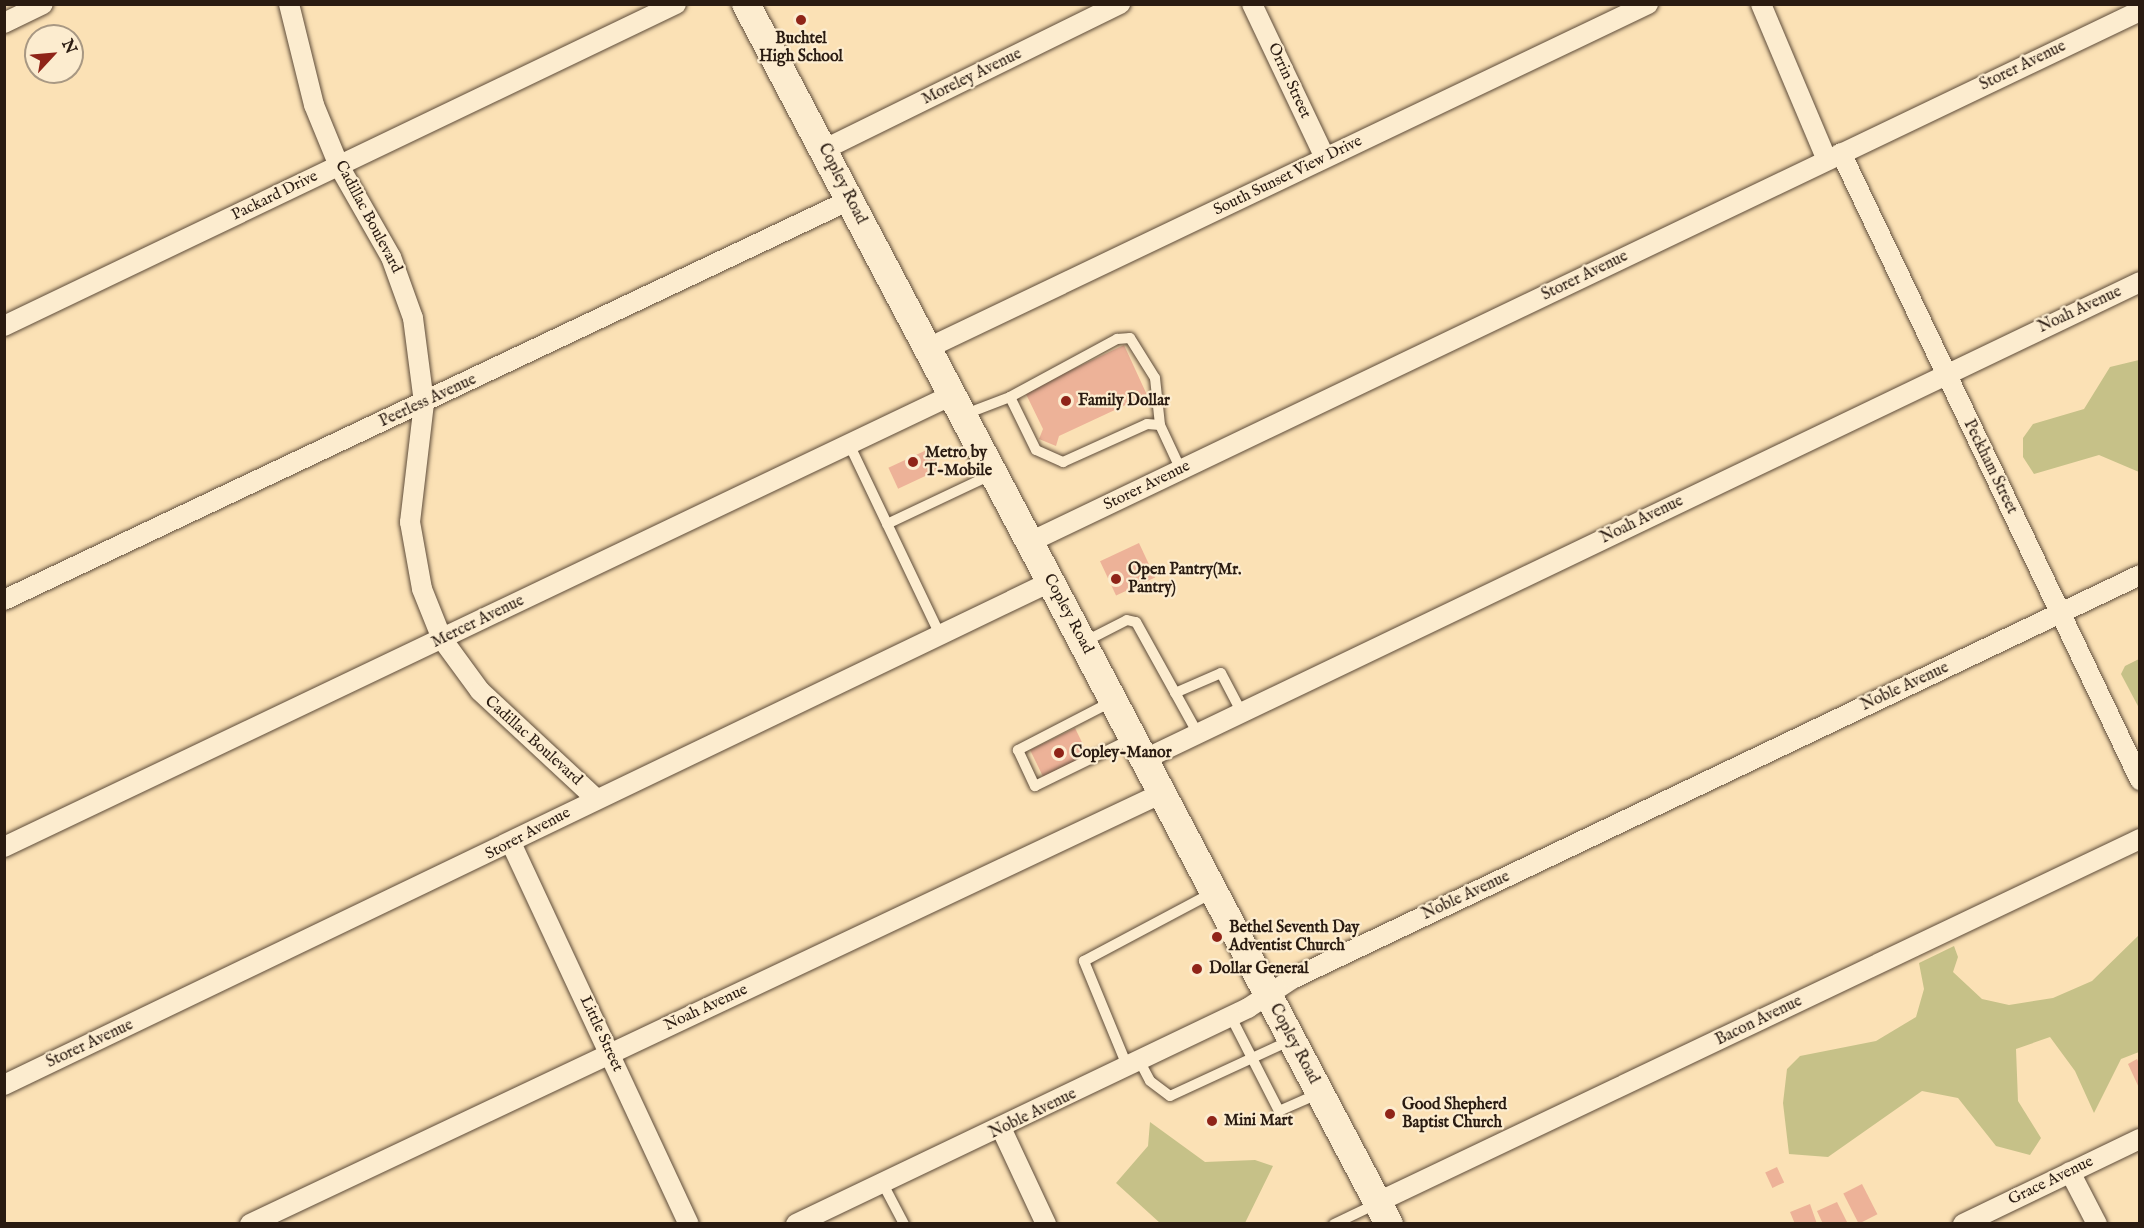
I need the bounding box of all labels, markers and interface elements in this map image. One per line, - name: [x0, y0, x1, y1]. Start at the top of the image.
- marker: Buchtel High School: [794, 13, 808, 27]
- north arrow: [24, 24, 84, 84]
- place label: Buchtel High School: [759, 29, 843, 67]
- text: N: [56, 36, 80, 58]
- street label: Storer Avenue: [1977, 37, 2069, 95]
- street label: Orrin Street: [1263, 40, 1315, 122]
- street label: Moreley Avenue: [919, 45, 1025, 109]
- street label: South Sunset View Drive: [1211, 132, 1365, 220]
- street label: Copley Road: [814, 141, 870, 227]
- street label: Cadillac Boulevard: [330, 157, 406, 277]
- street label: Packard Drive: [229, 167, 321, 225]
- street label: Storer Avenue: [1539, 247, 1631, 305]
- street label: Noah Avenue: [2035, 282, 2125, 338]
- street label: Peerless Avenue: [376, 370, 480, 432]
- place label: Family Dollar: [1078, 391, 1170, 411]
- marker: Family Dollar: [1059, 394, 1073, 408]
- street label: Peckham Street: [1959, 417, 2021, 517]
- place label: Metro by T-Mobile: [925, 443, 992, 481]
- marker: Metro by T-Mobile: [906, 455, 920, 469]
- street label: Storer Avenue: [1101, 457, 1193, 515]
- street label: Noah Avenue: [1597, 492, 1687, 548]
- place label: Open Pantry(Mr. Pantry): [1128, 560, 1241, 598]
- street label: Copley Road: [1039, 571, 1097, 657]
- marker: Open Pantry(Mr. Pantry): [1109, 572, 1123, 586]
- street label: Mercer Avenue: [429, 591, 527, 653]
- street label: Noble Avenue: [1858, 658, 1952, 716]
- street label: Cadillac Boulevard: [480, 692, 586, 790]
- place label: Copley-Manor: [1071, 743, 1172, 763]
- marker: Copley-Manor: [1052, 746, 1066, 760]
- street label: Storer Avenue: [482, 804, 574, 864]
- street label: Noble Avenue: [1419, 867, 1513, 925]
- place label: Bethel Seventh Day Adventist Church: [1229, 918, 1359, 956]
- marker: Bethel Seventh Day Adventist Church: [1210, 930, 1224, 944]
- place label: Dollar General: [1209, 959, 1309, 979]
- marker: Dollar General: [1190, 962, 1204, 976]
- street label: Noah Avenue: [661, 980, 751, 1036]
- street label: Bacon Avenue: [1713, 992, 1805, 1050]
- street label: Little Street: [575, 993, 627, 1075]
- street label: Copley Road: [1265, 1001, 1323, 1087]
- street label: Storer Avenue: [43, 1015, 137, 1073]
- street label: Noble Avenue: [986, 1085, 1080, 1143]
- place label: Good Shepherd Baptist Church: [1402, 1095, 1507, 1133]
- marker: Good Shepherd Baptist Church: [1383, 1107, 1397, 1121]
- place label: Mini Mart: [1224, 1111, 1293, 1131]
- marker: Mini Mart: [1205, 1114, 1219, 1128]
- street label: Grace Avenue: [2005, 1152, 2097, 1210]

